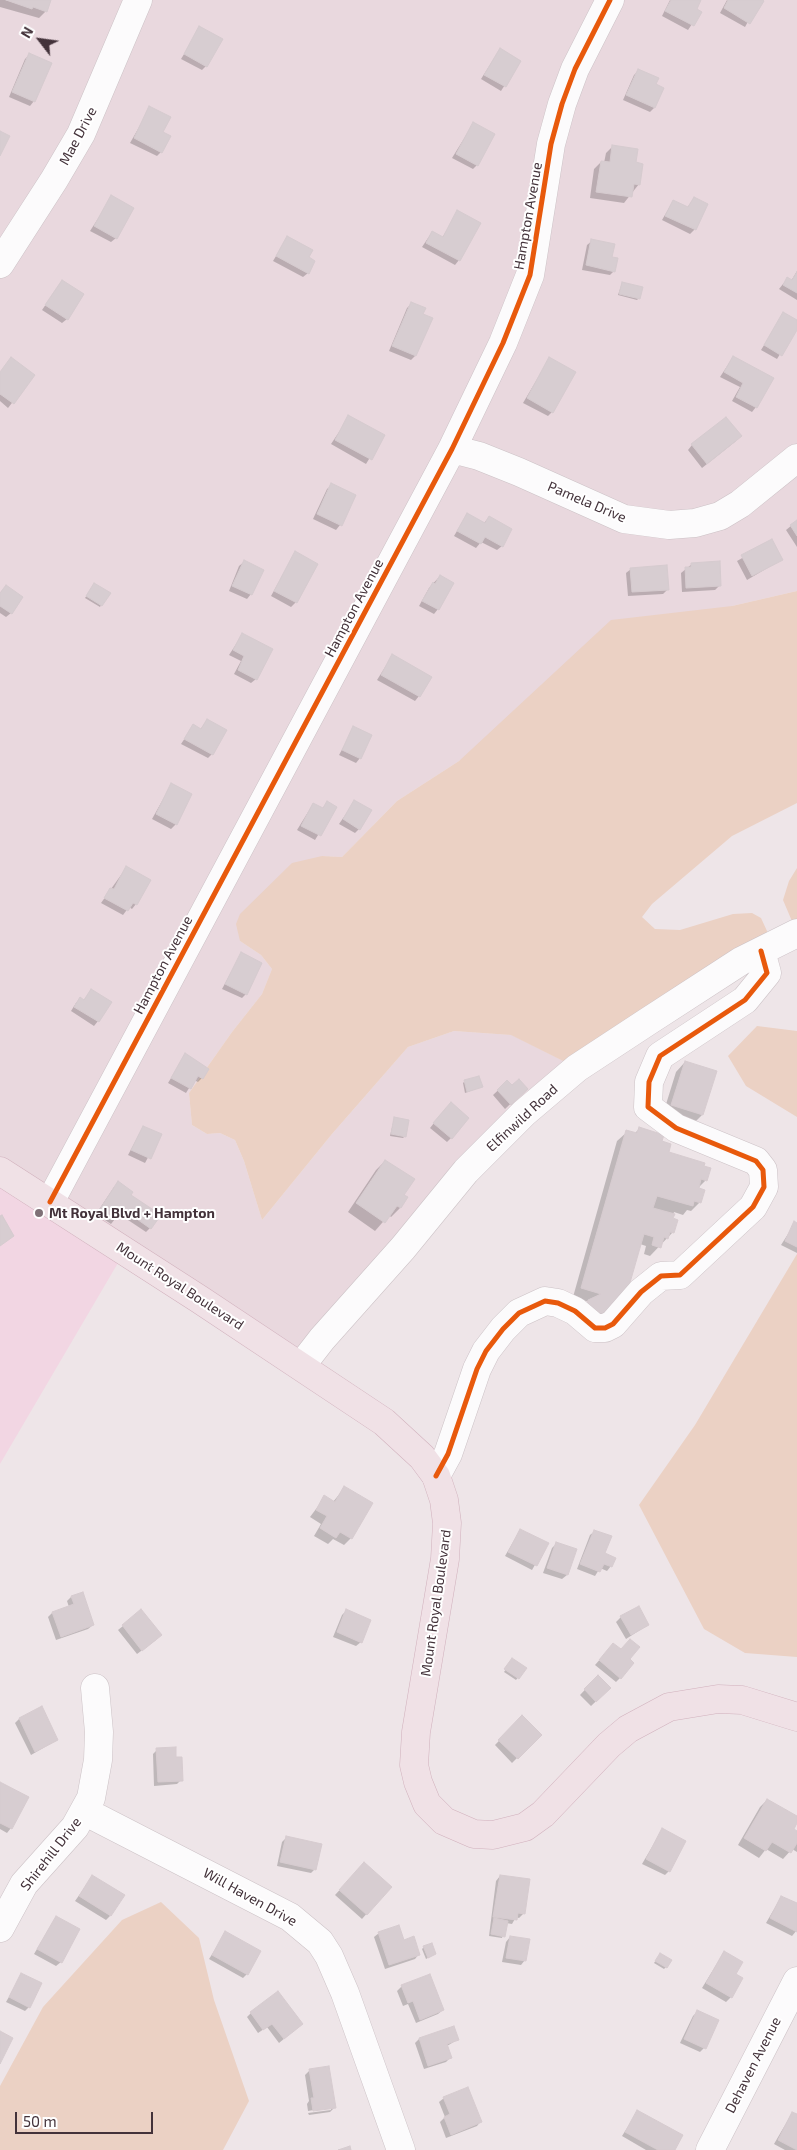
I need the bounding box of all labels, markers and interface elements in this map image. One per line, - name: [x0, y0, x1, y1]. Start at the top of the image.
- north arrow: [15, 15, 65, 65]
- text: N: [17, 24, 36, 41]
- street label: Mae Drive: [56, 104, 100, 168]
- street label: Hampton Avenue: [510, 161, 546, 271]
- street label: Pamela Drive: [545, 478, 629, 526]
- street label: Hampton Avenue: [321, 556, 387, 660]
- street label: Hampton Avenue: [130, 913, 196, 1017]
- street label: Elfinwild Road: [483, 1081, 561, 1155]
- place label: Mt Royal Blvd + Hampton: [49, 1205, 215, 1221]
- marker: Mt Royal Blvd + Hampton: [33, 1207, 45, 1219]
- street label: Mount Royal Boulevard: [113, 1239, 247, 1333]
- street label: Mount Royal Boulevard: [417, 1528, 455, 1678]
- street label: Shirehill Drive: [17, 1814, 85, 1894]
- street label: Will Haven Drive: [200, 1864, 300, 1930]
- street label: Dehaven Avenue: [722, 2014, 784, 2116]
- scale bar: [18, 2102, 155, 2134]
- text: 50 m: [23, 2112, 57, 2130]

